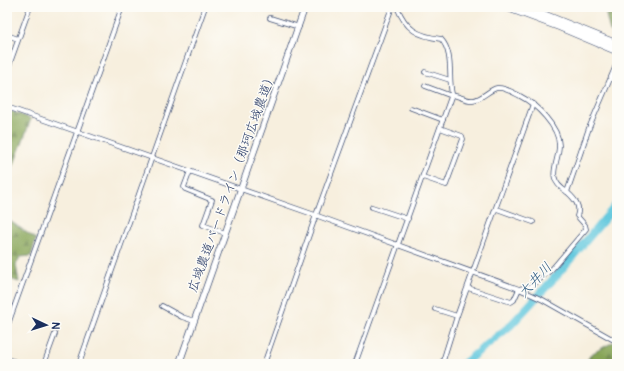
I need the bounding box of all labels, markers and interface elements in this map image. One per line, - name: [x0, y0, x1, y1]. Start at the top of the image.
- street label: 広域農道バードライン（那珂広域農道）: [185, 70, 279, 294]
- water label: 大井川: [514, 259, 556, 301]
- north arrow: [26, 305, 66, 345]
- text: N: [49, 321, 62, 330]

